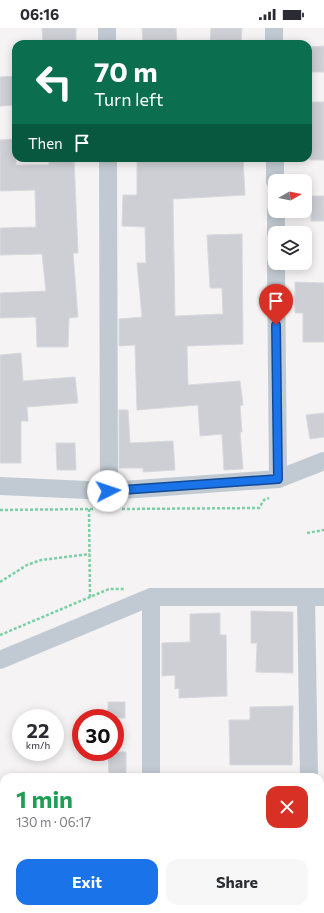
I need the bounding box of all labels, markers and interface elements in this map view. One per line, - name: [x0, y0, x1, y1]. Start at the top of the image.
- text: 06:16: [20, 5, 59, 23]
- text: 70 m: [94, 54, 158, 88]
- icon: left: [28, 56, 80, 108]
- text: Turn left: [94, 88, 163, 110]
- icon: arrive: [71, 132, 93, 154]
- text: Then: [28, 134, 63, 152]
- north arrow: [268, 174, 312, 218]
- map controls: [268, 174, 312, 270]
- button: layers: [268, 226, 312, 270]
- pin: [259, 284, 293, 325]
- icon: arrive: [265, 290, 287, 312]
- position arrow: [87, 470, 129, 512]
- speed limit sign: 30: [72, 709, 124, 761]
- text: 22: [27, 718, 49, 742]
- text: km/h: [26, 739, 50, 751]
- text: 1 min: [16, 784, 73, 813]
- button: close: [266, 786, 308, 828]
- text: 130 m · 06:17: [16, 814, 91, 830]
- button: Exit: [16, 859, 158, 905]
- button: Share: [166, 859, 308, 905]

